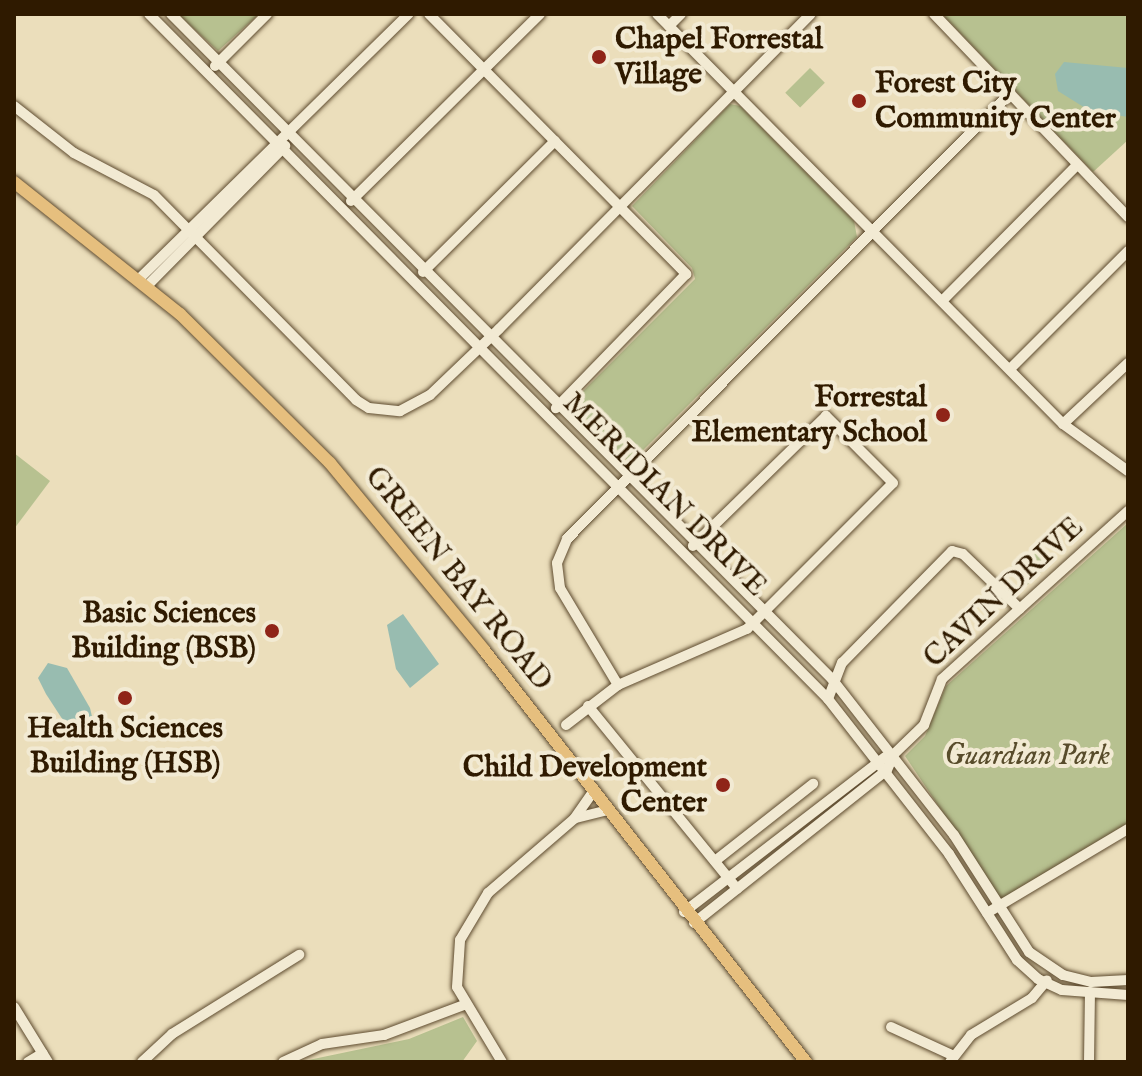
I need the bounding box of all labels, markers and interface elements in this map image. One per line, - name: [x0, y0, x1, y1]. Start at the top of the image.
- place label: Chapel Forrestal Village: [615, 22, 823, 92]
- marker: Chapel Forrestal Village: [590, 48, 608, 66]
- place label: Forest City Community Center: [875, 66, 1116, 136]
- marker: Forest City Community Center: [850, 92, 868, 110]
- place label: Forrestal Elementary School: [691, 380, 927, 450]
- street label: MERIDIAN DRIVE: [555, 386, 773, 604]
- marker: Forrestal Elementary School: [934, 406, 952, 424]
- street label: GREEN BAY ROAD: [357, 460, 559, 698]
- street label: CAVIN DRIVE: [917, 510, 1091, 676]
- place label: Basic Sciences Building (BSB): [71, 596, 256, 666]
- marker: Basic Sciences Building (BSB): [263, 622, 281, 640]
- marker: Health Sciences Building (HSB): [116, 689, 134, 707]
- place label: Health Sciences Building (HSB): [27, 711, 223, 782]
- park label: Guardian Park: [944, 738, 1110, 774]
- place label: Child Development Center: [463, 750, 707, 820]
- marker: Child Development Center: [714, 776, 732, 794]

